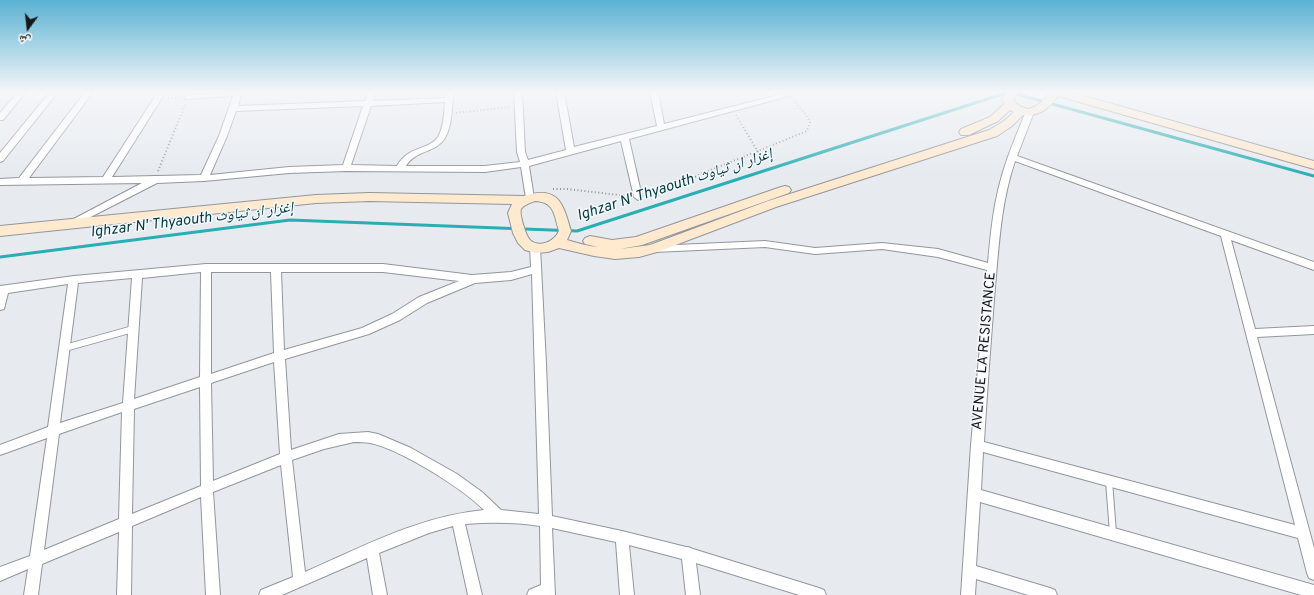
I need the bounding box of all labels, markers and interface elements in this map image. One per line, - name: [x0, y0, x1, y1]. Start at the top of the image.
- north arrow: [8, 8, 48, 48]
- text: ش: [17, 31, 32, 48]
- water label: Ighzar N' Thyaouth إغزار ان ثياوث: [575, 146, 775, 226]
- water label: Ighzar N' Thyaouth إغزار ان ثياوث: [90, 200, 294, 242]
- street label: AVENUE LA RESISTANCE: [970, 271, 1000, 431]

